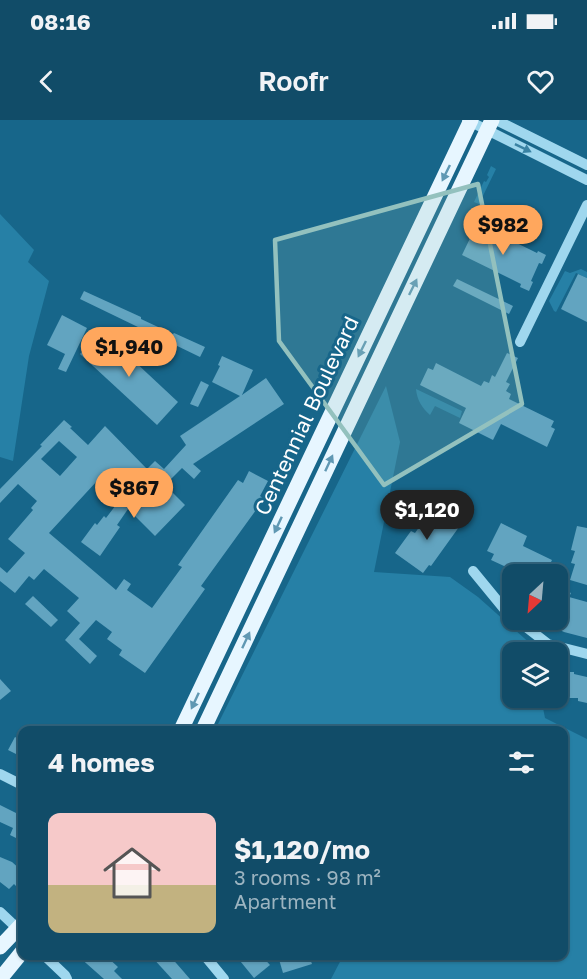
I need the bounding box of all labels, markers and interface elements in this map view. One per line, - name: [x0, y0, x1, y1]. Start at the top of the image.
- text: 08:16: [30, 8, 91, 35]
- icon: back: [30, 65, 63, 98]
- text: Roofr: [258, 65, 329, 97]
- icon: heart: [524, 65, 557, 98]
- one-way arrow: [514, 144, 531, 153]
- one-way arrow: [442, 164, 451, 181]
- pin: $982: [467, 205, 539, 256]
- text: $982: [477, 212, 529, 236]
- one-way arrow: [408, 279, 417, 296]
- street label: Centennial Boulevard: [249, 312, 364, 519]
- pin: $1,940: [80, 327, 178, 378]
- text: $1,940: [95, 334, 163, 358]
- one-way arrow: [358, 340, 367, 357]
- one-way arrow: [324, 455, 333, 472]
- pin: $867: [98, 468, 170, 519]
- text: $867: [109, 475, 159, 499]
- pin: $1,120: [378, 490, 476, 541]
- text: $1,120: [394, 497, 460, 521]
- one-way arrow: [274, 516, 283, 533]
- north arrow: [502, 564, 568, 630]
- map controls: [502, 564, 568, 708]
- one-way arrow: [241, 631, 250, 648]
- button: layers: [502, 642, 568, 708]
- one-way arrow: [191, 693, 200, 710]
- icon: filters: [505, 746, 538, 779]
- text: 4 homes: [48, 747, 155, 778]
- text: $1,120/mo: [234, 834, 370, 865]
- icon: home: [96, 837, 168, 909]
- text: 3 rooms · 98 m²: [234, 865, 381, 889]
- text: Apartment: [234, 889, 337, 913]

